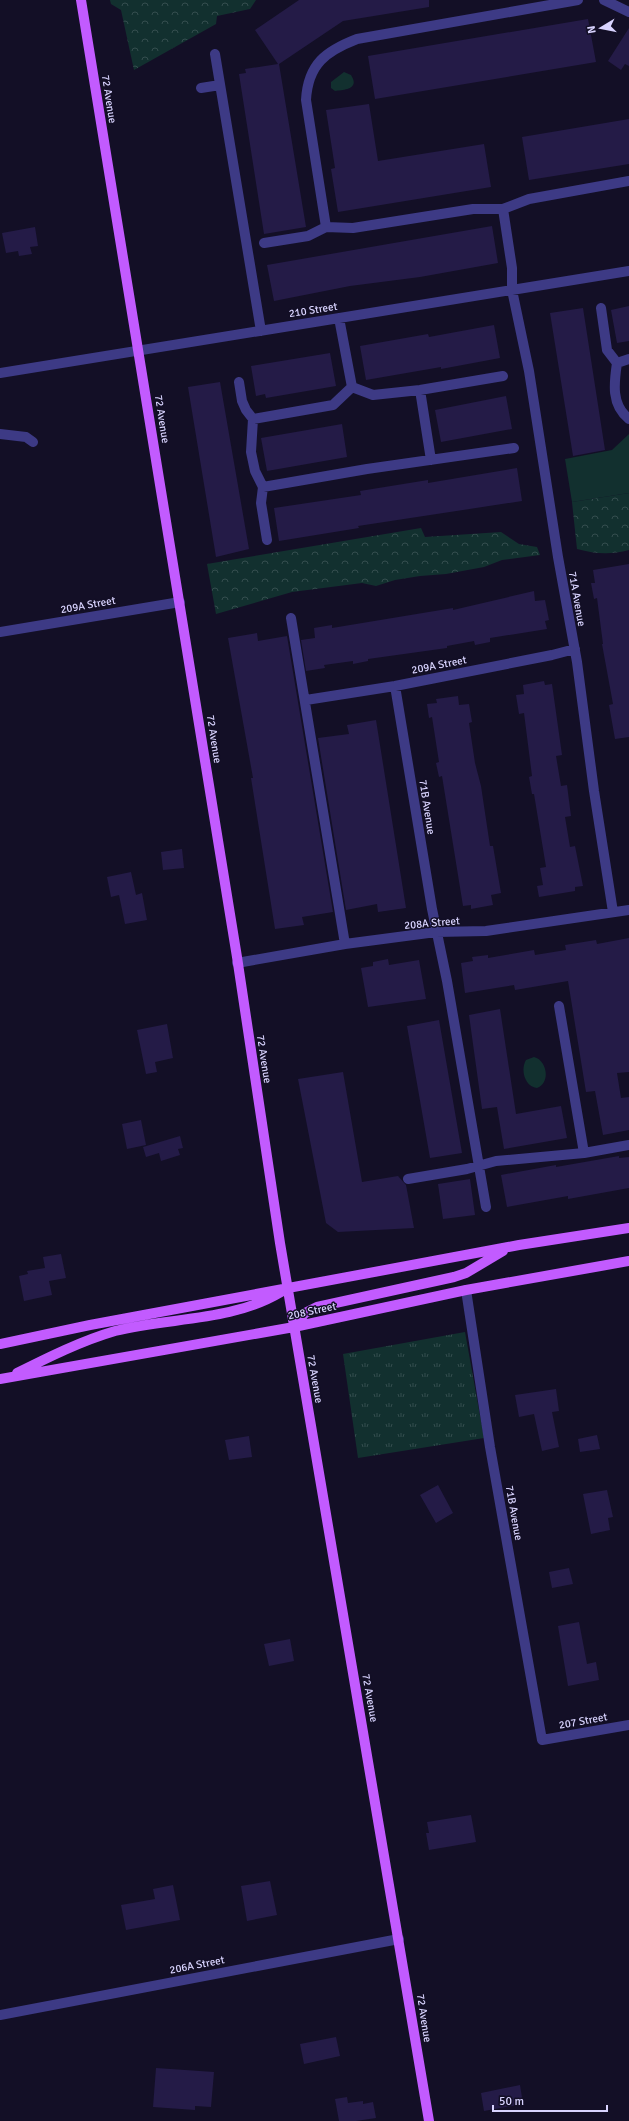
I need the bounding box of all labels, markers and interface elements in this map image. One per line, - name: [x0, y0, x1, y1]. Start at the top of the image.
- north arrow: [581, 8, 621, 48]
- text: N: [585, 25, 599, 35]
- street label: 72 Avenue: [99, 74, 119, 124]
- street label: 210 Street: [288, 300, 338, 320]
- street label: 72 Avenue: [152, 394, 172, 444]
- street label: 71A Avenue: [566, 571, 588, 627]
- street label: 209A Street: [59, 594, 117, 616]
- street label: 209A Street: [410, 653, 468, 677]
- street label: 72 Avenue: [204, 714, 224, 764]
- street label: 71B Avenue: [416, 779, 438, 835]
- street label: 208A Street: [404, 914, 460, 932]
- street label: 72 Avenue: [254, 1034, 274, 1084]
- street label: 208 Street: [287, 1300, 337, 1322]
- street label: 72 Avenue: [304, 1354, 326, 1404]
- street label: 71B Avenue: [503, 1485, 525, 1541]
- street label: 72 Avenue: [359, 1673, 381, 1723]
- street label: 207 Street: [558, 1710, 608, 1732]
- street label: 206A Street: [168, 1953, 226, 1977]
- street label: 72 Avenue: [414, 1993, 434, 2043]
- scale bar: [493, 2087, 607, 2113]
- text: 50 m: [499, 2094, 524, 2109]

